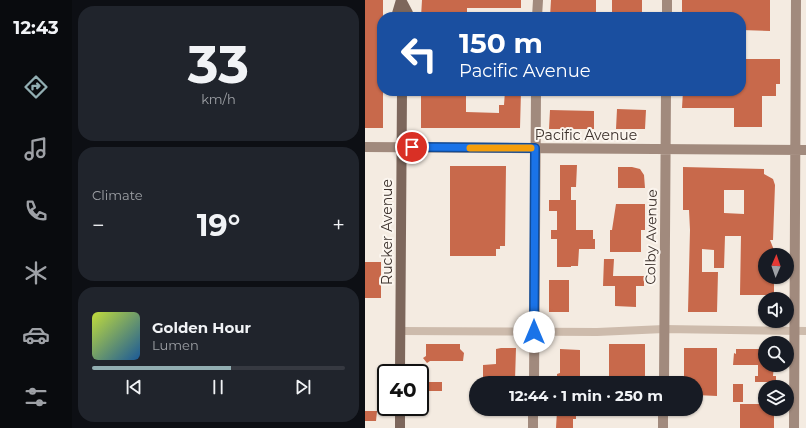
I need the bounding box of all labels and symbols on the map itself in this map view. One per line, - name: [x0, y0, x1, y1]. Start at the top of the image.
- street label: Pacific Avenue: [535, 126, 637, 144]
- pin: [395, 130, 429, 164]
- street label: Rucker Avenue: [378, 179, 396, 285]
- street label: Colby Avenue: [641, 189, 661, 285]
- north arrow: [758, 248, 794, 284]
- position arrow: [513, 311, 555, 353]
- speed limit sign: 40: [377, 364, 429, 416]

